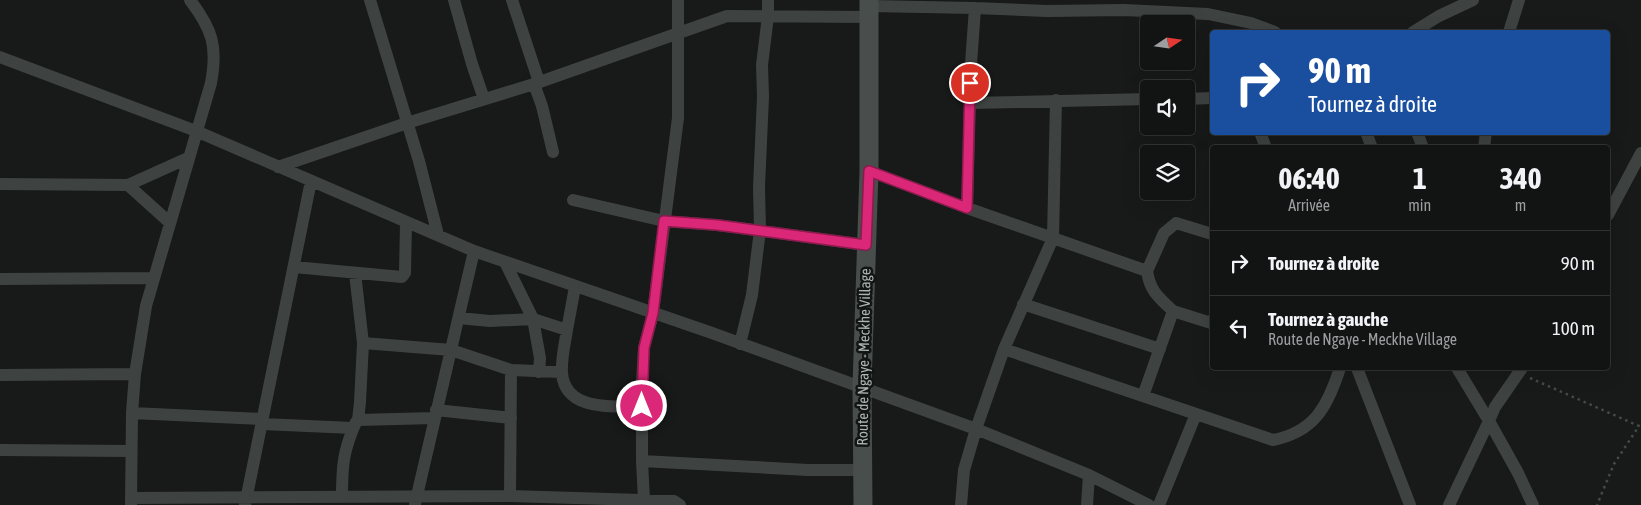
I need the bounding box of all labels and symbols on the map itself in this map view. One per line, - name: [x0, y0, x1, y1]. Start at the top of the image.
- north arrow: [1140, 15, 1195, 70]
- pin: [949, 62, 991, 104]
- street label: Route de Ngaye - Meckhe Village: [853, 268, 874, 446]
- position arrow: [615, 379, 667, 431]

